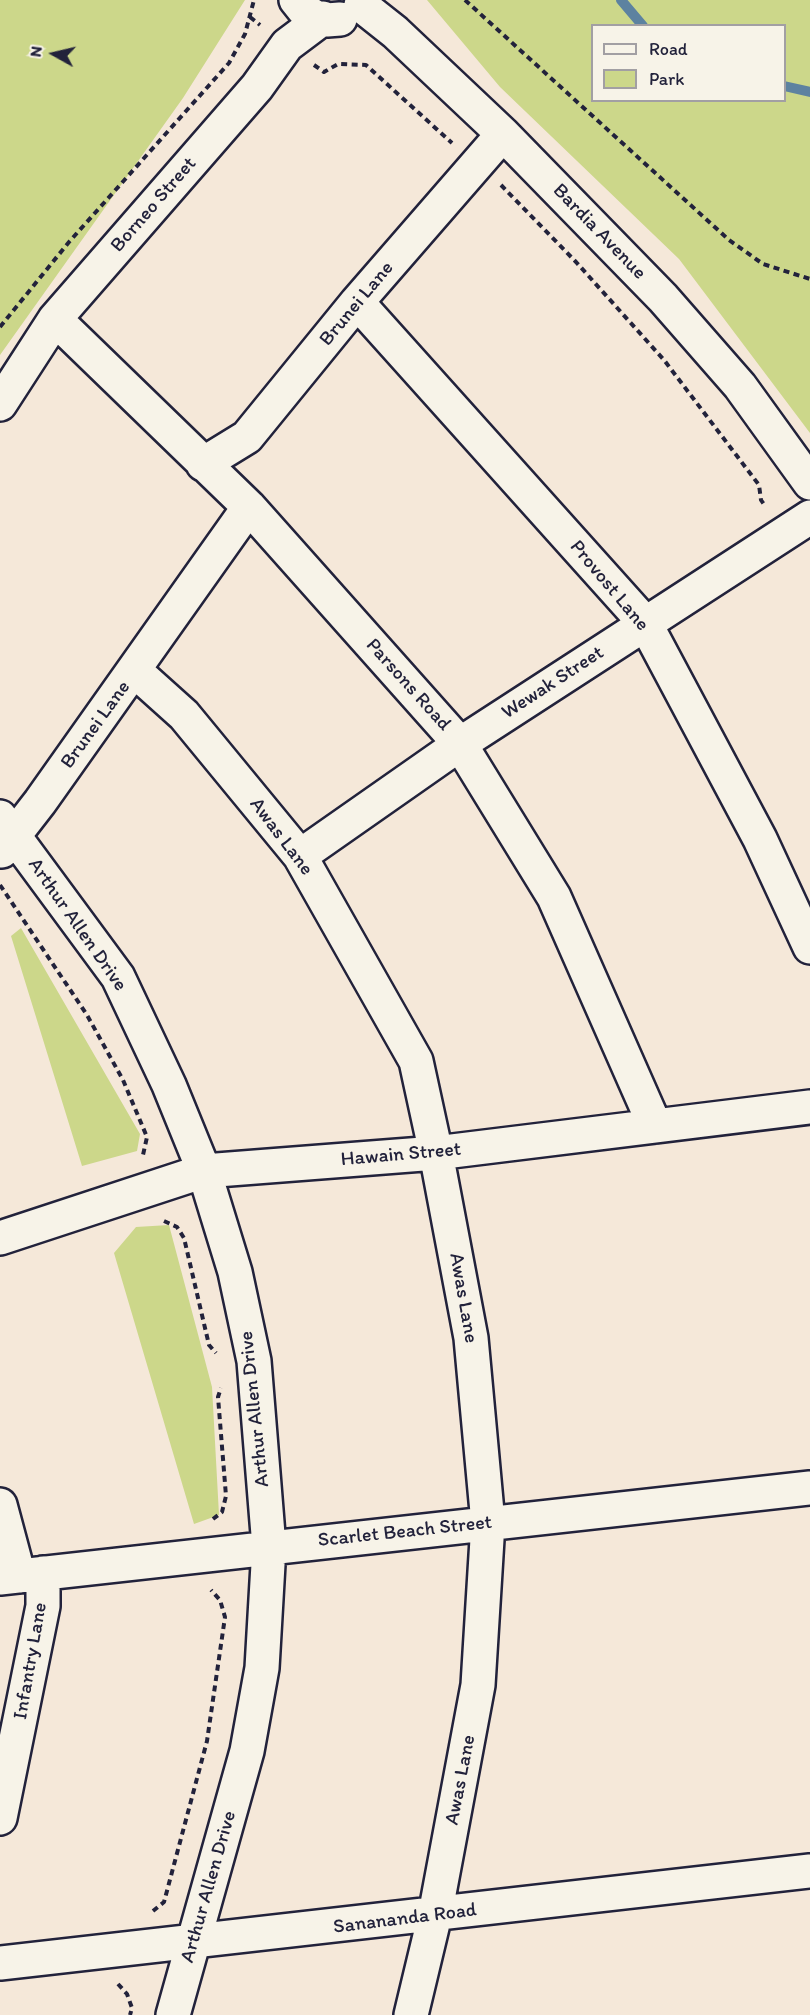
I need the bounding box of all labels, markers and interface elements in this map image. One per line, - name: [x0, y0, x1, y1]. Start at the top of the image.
- north arrow: [24, 24, 84, 84]
- legend: [591, 24, 786, 102]
- text: Road: [649, 38, 688, 60]
- text: N: [26, 45, 46, 58]
- text: Park: [649, 68, 684, 90]
- street label: Borneo Street: [106, 152, 202, 258]
- street label: Bardia Avenue: [547, 179, 651, 285]
- street label: Brunei Lane: [315, 257, 399, 351]
- street label: Provost Lane: [564, 536, 654, 636]
- street label: Parsons Road: [360, 634, 456, 736]
- street label: Wewak Street: [497, 641, 609, 725]
- street label: Brunei Lane: [56, 676, 136, 774]
- street label: Awas Lane: [244, 793, 318, 881]
- street label: Arthur Allen Drive: [22, 854, 132, 996]
- street label: Hawain Street: [340, 1138, 462, 1172]
- street label: Awas Lane: [443, 1251, 483, 1345]
- street label: Arthur Allen Drive: [235, 1330, 275, 1488]
- street label: Scarlet Beach Street: [317, 1511, 493, 1553]
- street label: Infantry Lane: [9, 1601, 53, 1721]
- street label: Awas Lane: [441, 1733, 481, 1827]
- street label: Arthur Allen Drive: [176, 1808, 242, 1966]
- street label: Sanananda Road: [332, 1898, 478, 1940]

